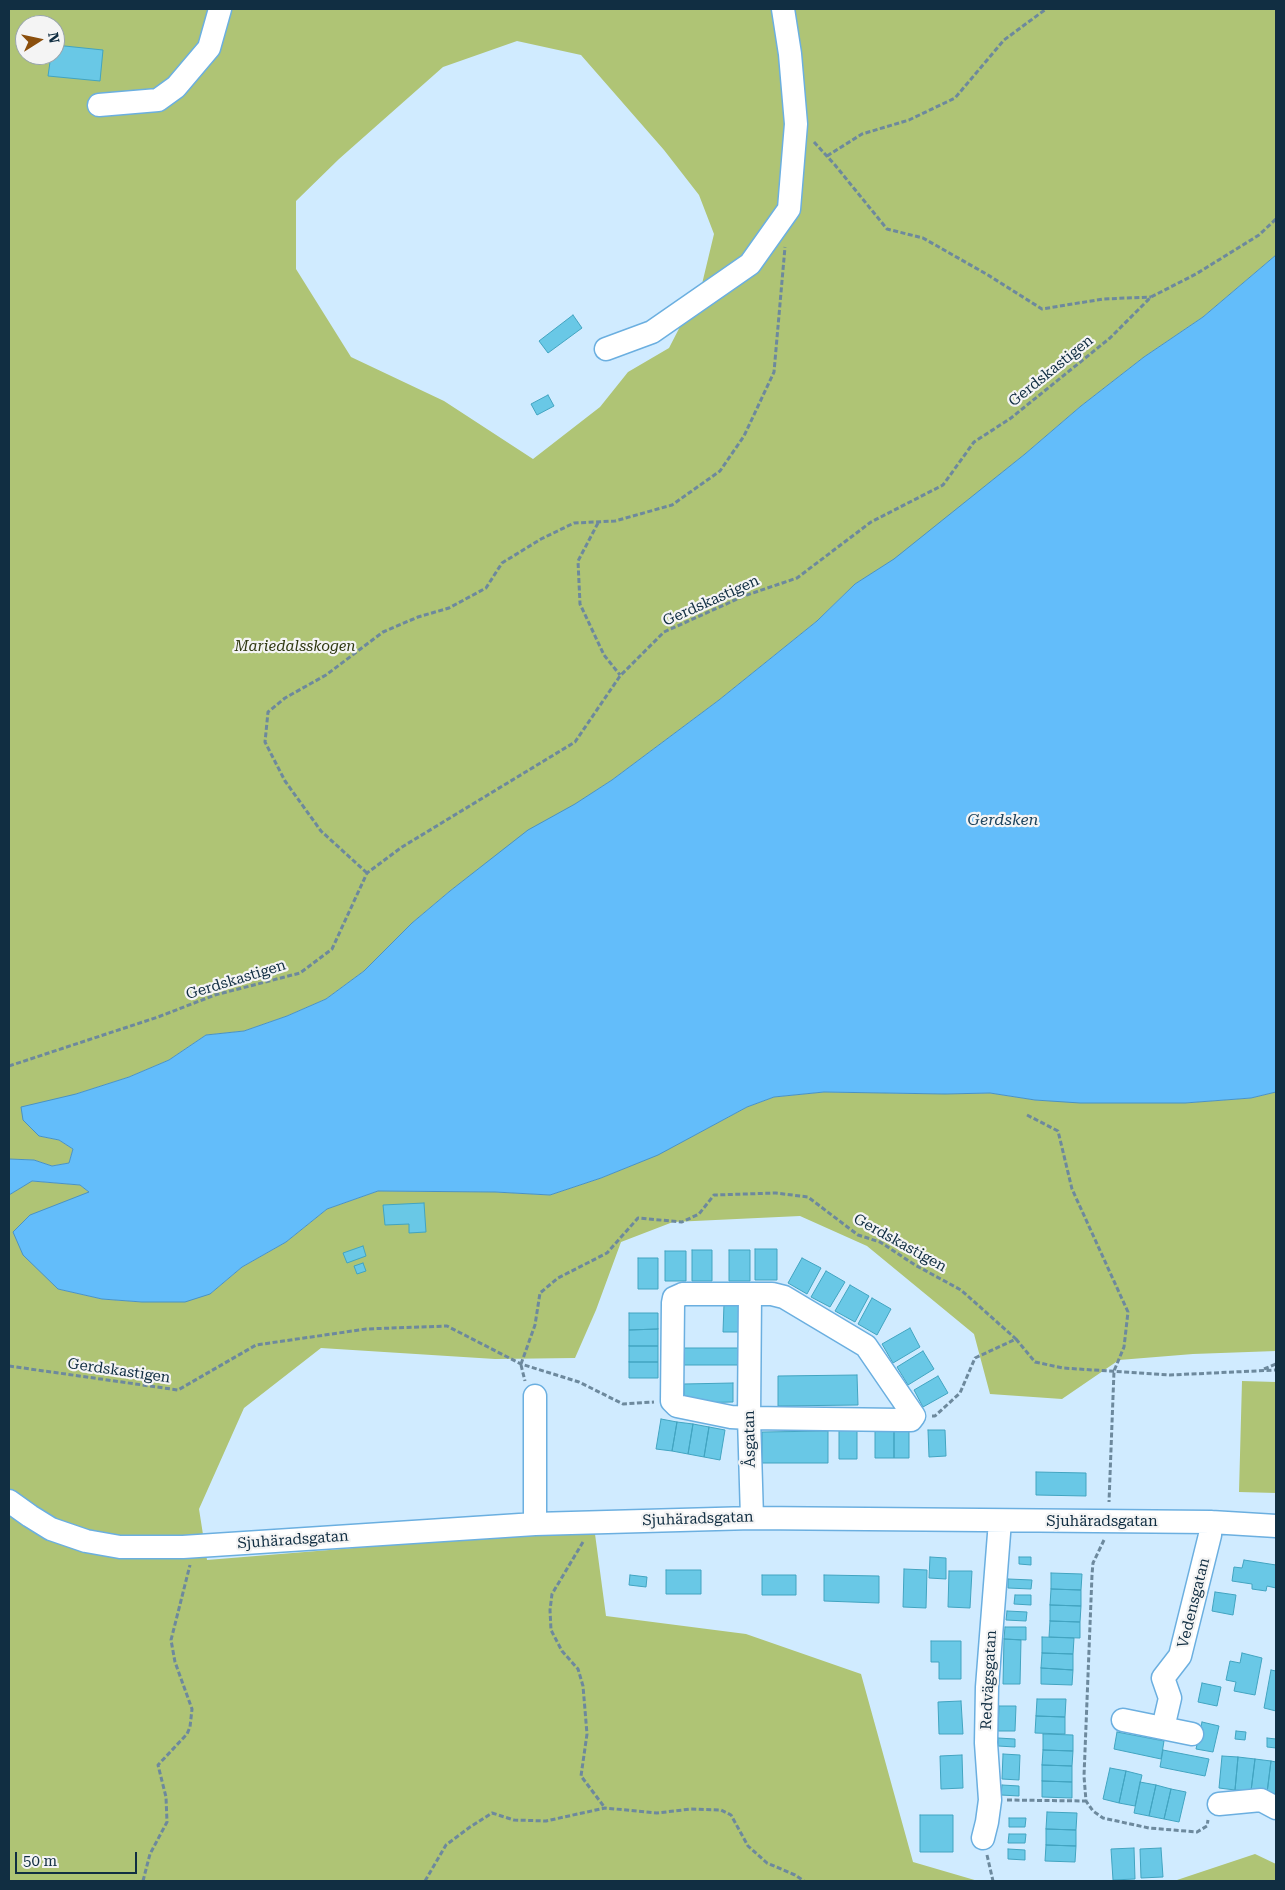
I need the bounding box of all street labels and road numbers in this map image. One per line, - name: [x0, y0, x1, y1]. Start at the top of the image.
- street label: Gerdskastigen: [1005, 331, 1097, 411]
- street label: Gerdskastigen: [660, 572, 762, 630]
- street label: Gerdskastigen: [184, 956, 288, 1004]
- street label: Gerdskastigen: [850, 1210, 950, 1276]
- street label: Gerdskastigen: [66, 1355, 172, 1387]
- street label: Åsgatan: [741, 1410, 759, 1468]
- street label: Sjuhäradsgatan: [642, 1508, 754, 1530]
- street label: Sjuhäradsgatan: [1046, 1513, 1158, 1531]
- street label: Sjuhäradsgatan: [237, 1527, 349, 1553]
- street label: Vedensgatan: [1174, 1556, 1214, 1650]
- street label: Redvägsgatan: [977, 1630, 1001, 1730]

